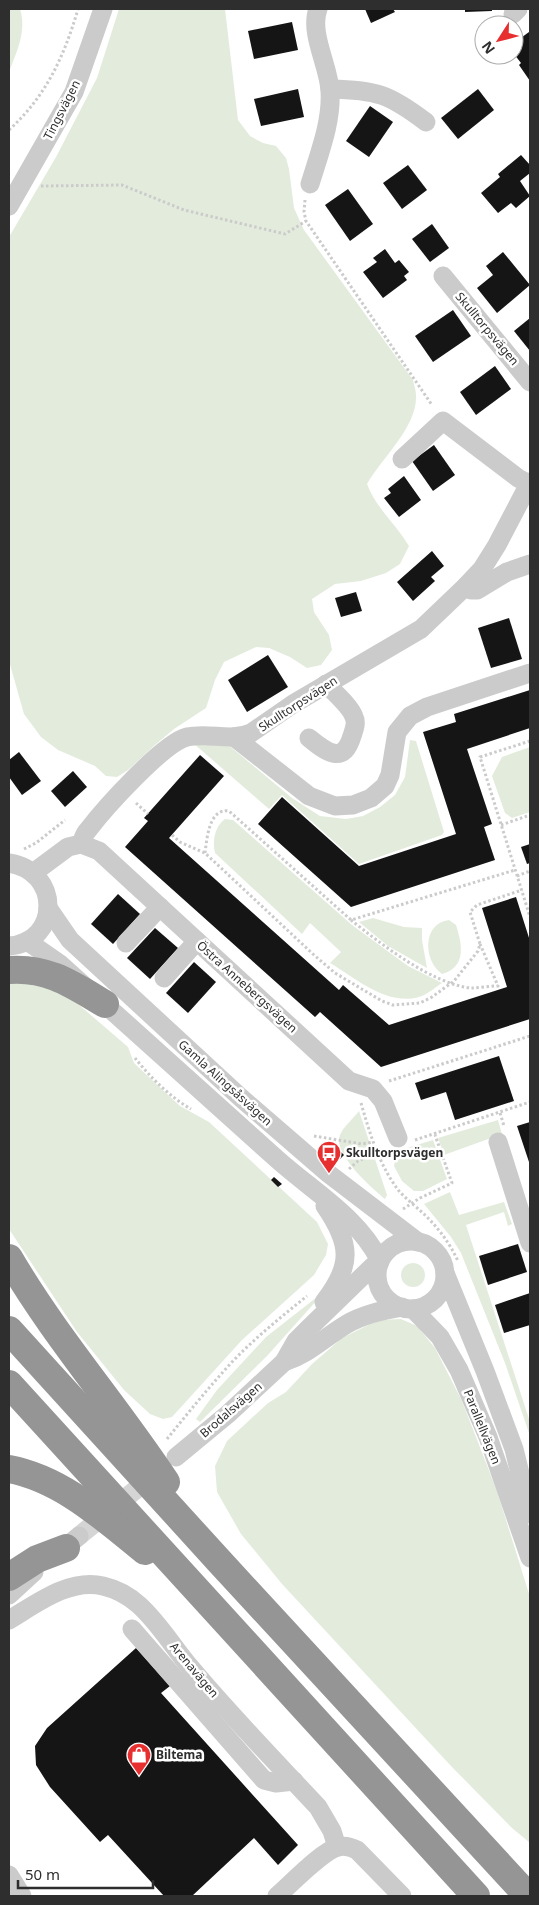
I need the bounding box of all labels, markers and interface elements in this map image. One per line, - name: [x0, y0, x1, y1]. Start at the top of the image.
- north arrow: [474, 15, 524, 65]
- text: N: [477, 38, 499, 58]
- street label: Tingsvägen: [39, 77, 84, 142]
- street label: Skulltorpsvägen: [452, 288, 523, 369]
- street label: Skulltorpsvägen: [255, 672, 340, 735]
- street label: Östra Annebergsvägen: [193, 937, 301, 1036]
- street label: Gamla Alingsåsvägen: [175, 1036, 276, 1129]
- bus stop icon: Skulltorpsvägen: [316, 1140, 342, 1174]
- place label: Skulltorpsvägen: [346, 1144, 443, 1161]
- street label: Brodalsvägen: [196, 1378, 265, 1441]
- street label: Parallellvägen: [460, 1387, 505, 1467]
- street label: Arenavägen: [166, 1638, 223, 1701]
- shop icon: Biltema: [126, 1742, 152, 1776]
- place label: Biltema: [156, 1746, 202, 1763]
- scale bar: [18, 1858, 152, 1890]
- text: 50 m: [25, 1864, 60, 1884]

